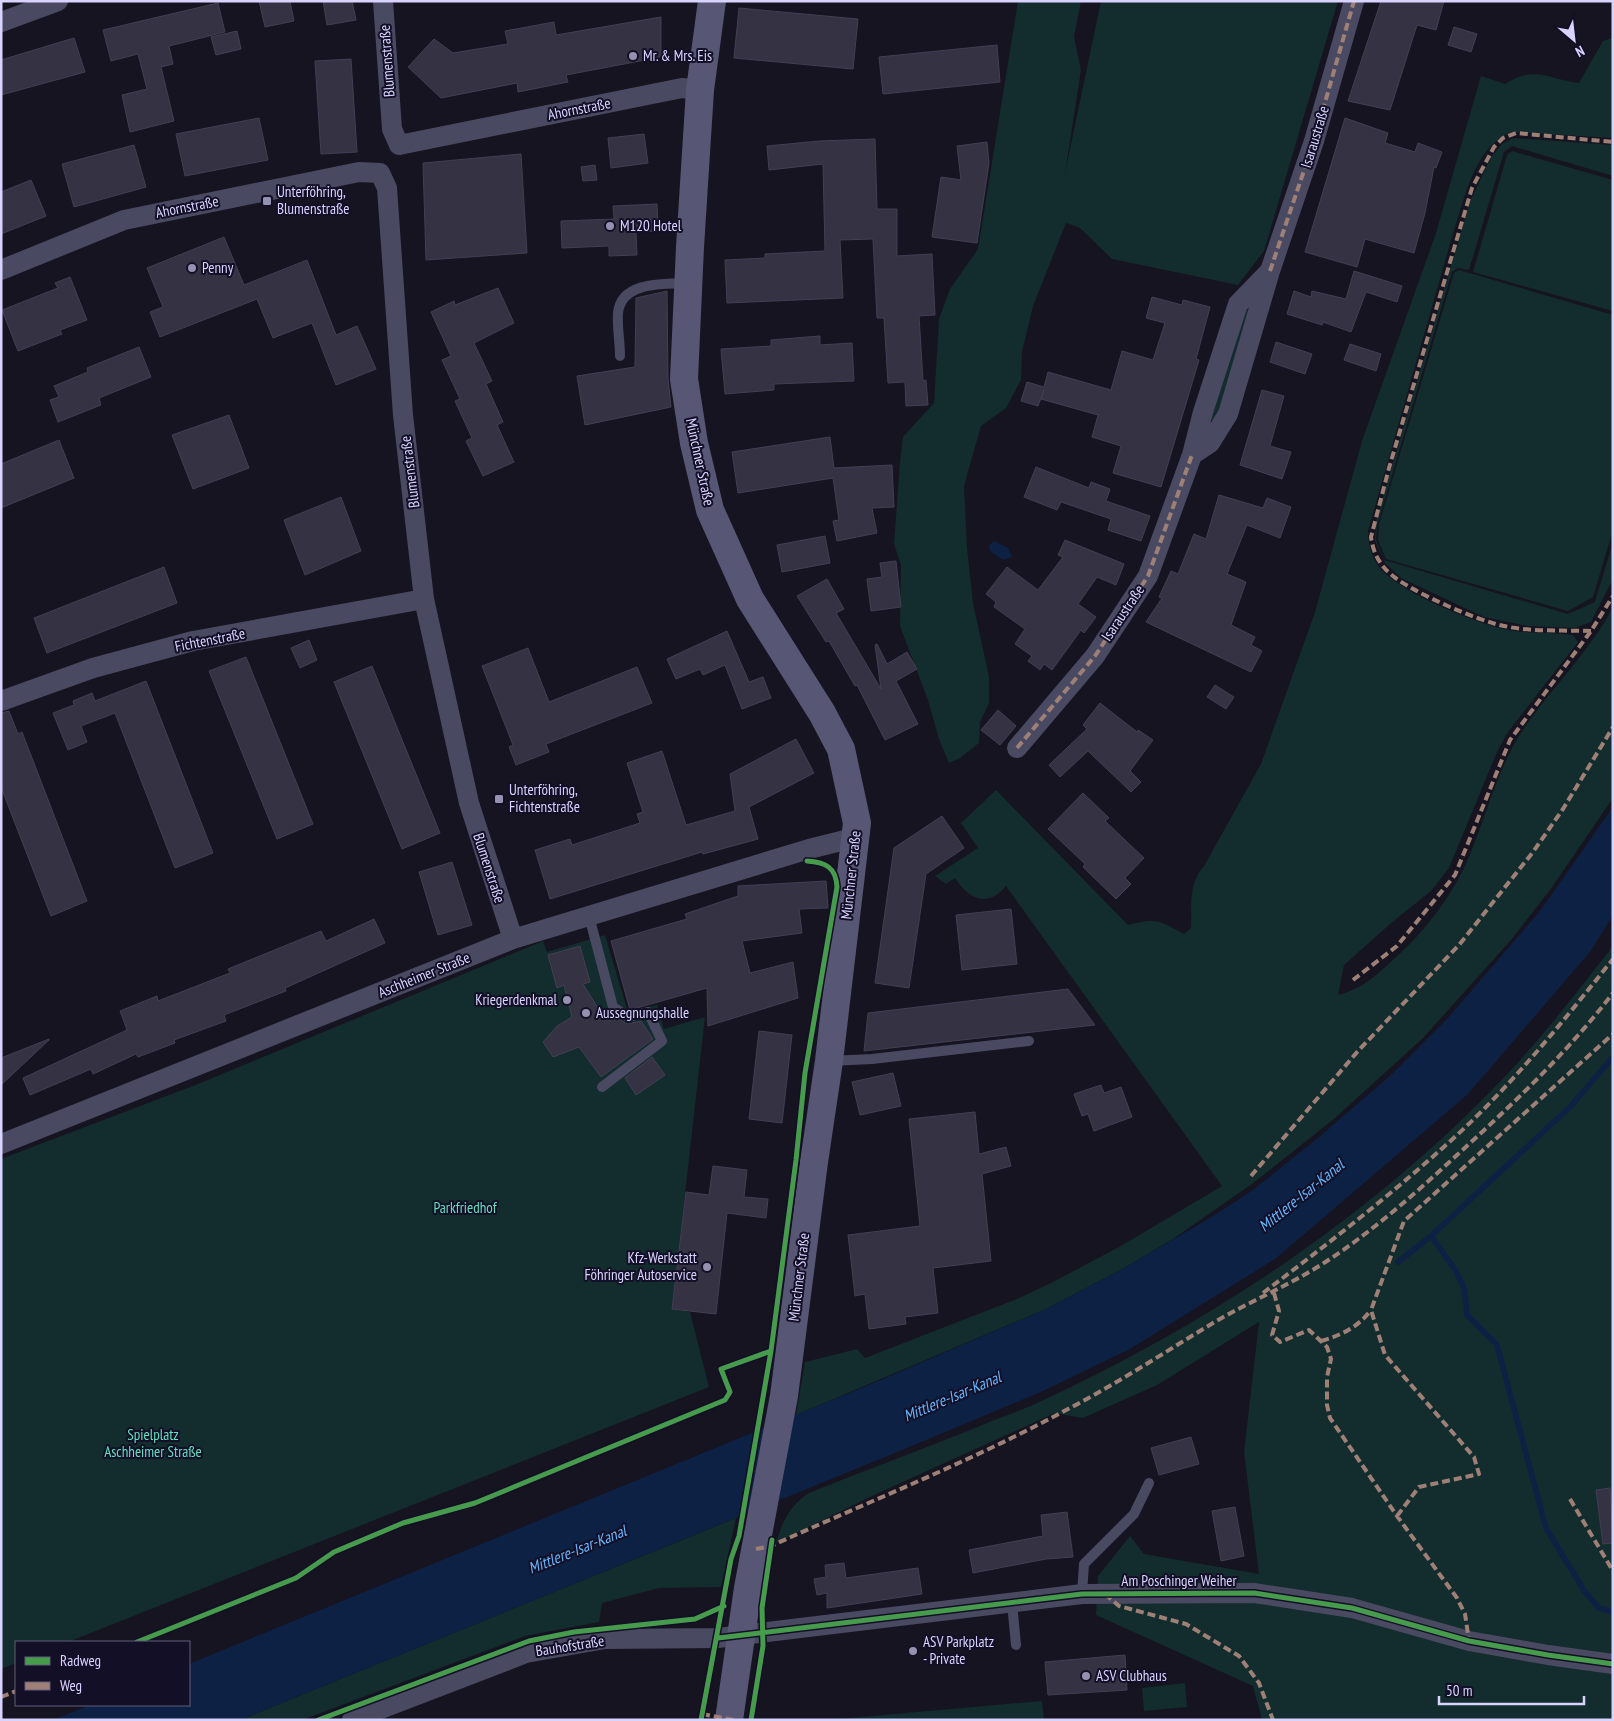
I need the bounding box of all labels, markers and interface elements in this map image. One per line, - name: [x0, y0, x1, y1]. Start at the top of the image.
- north arrow: [1549, 15, 1599, 65]
- street label: Blumenstraße: [374, 24, 399, 98]
- text: N: [1573, 42, 1588, 61]
- place label: Mr. & Mrs. Eis: [643, 46, 712, 65]
- marker: Mr. & Mrs. Eis: [627, 50, 639, 62]
- street label: Ahornstraße: [546, 93, 612, 124]
- street label: Isaraustraße: [1296, 103, 1333, 170]
- place label: Unterföhring, Blumenstraße: [277, 182, 349, 218]
- street label: Ahornstraße: [154, 191, 220, 222]
- marker: Unterföhring, Blumenstraße: [261, 195, 273, 207]
- place label: M120 Hotel: [620, 216, 682, 235]
- marker: M120 Hotel: [604, 220, 616, 232]
- place label: Penny: [202, 258, 234, 277]
- marker: Penny: [186, 262, 198, 274]
- street label: Münchner Straße: [682, 416, 719, 507]
- street label: Blumenstraße: [396, 435, 423, 509]
- street label: Isaraustraße: [1097, 581, 1148, 645]
- street label: Fichtenstraße: [173, 623, 247, 656]
- place label: Unterföhring, Fichtenstraße: [509, 780, 580, 816]
- marker: Unterföhring, Fichtenstraße: [493, 793, 505, 805]
- street label: Blumenstraße: [469, 830, 510, 905]
- street label: Münchner Straße: [836, 830, 865, 920]
- street label: Aschheimer Straße: [375, 947, 473, 1002]
- place label: Kriegerdenkmal: [475, 990, 557, 1009]
- marker: Kriegerdenkmal: [561, 994, 573, 1006]
- place label: Aussegnungshalle: [596, 1003, 689, 1022]
- marker: Aussegnungshalle: [580, 1007, 592, 1019]
- water label: Mittlere-Isar-Kanal: [1254, 1154, 1349, 1236]
- park label: Parkfriedhof: [434, 1198, 498, 1217]
- street label: Münchner Straße: [784, 1232, 813, 1322]
- place label: Kfz-Werkstatt Föhringer Autoservice: [584, 1248, 697, 1284]
- marker: Kfz-Werkstatt Föhringer Autoservice: [701, 1261, 713, 1273]
- water label: Mittlere-Isar-Kanal: [900, 1366, 1005, 1426]
- park label: Spielplatz Aschheimer Straße: [104, 1425, 202, 1461]
- water label: Mittlere-Isar-Kanal: [525, 1520, 630, 1578]
- street label: Am Poschinger Weiher: [1121, 1571, 1238, 1590]
- street label: Bauhofstraße: [534, 1631, 606, 1660]
- place label: ASV Parkplatz - Private: [923, 1632, 994, 1668]
- legend: [15, 1641, 190, 1706]
- marker: ASV Parkplatz - Private: [907, 1645, 919, 1657]
- text: Radweg: [60, 1651, 101, 1670]
- place label: ASV Clubhaus: [1096, 1666, 1167, 1685]
- marker: ASV Clubhaus: [1080, 1670, 1092, 1682]
- scale bar: [1439, 1674, 1584, 1706]
- text: Weg: [60, 1676, 82, 1695]
- text: 50 m: [1446, 1681, 1472, 1700]

